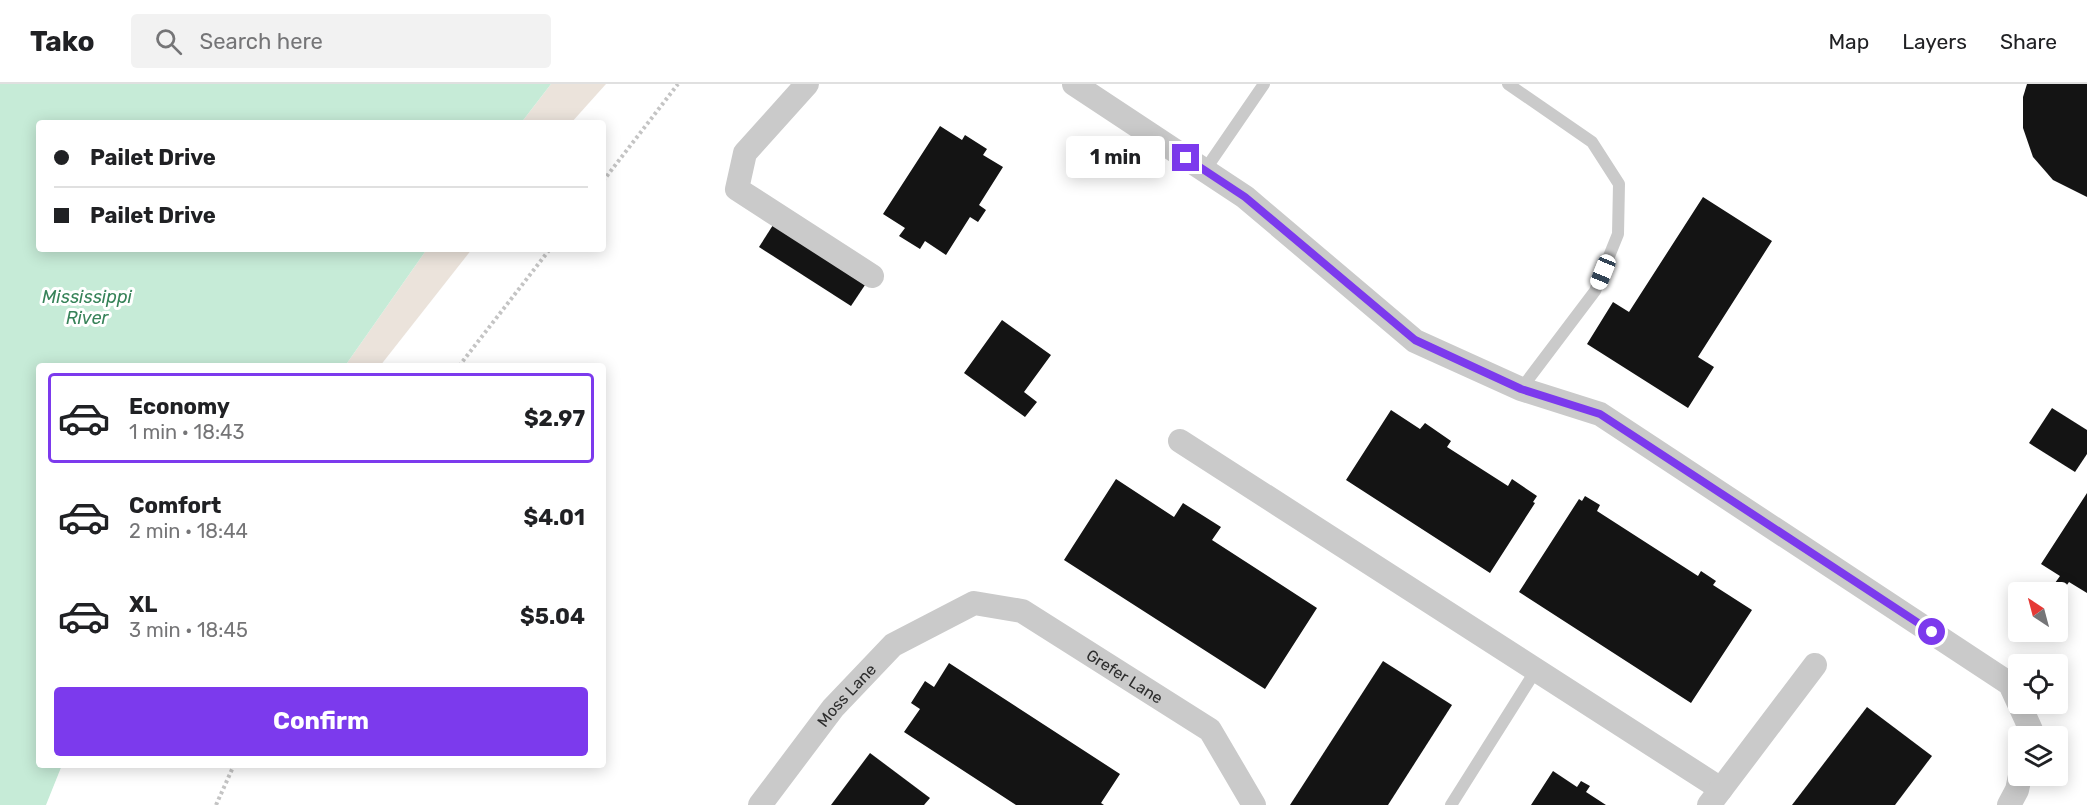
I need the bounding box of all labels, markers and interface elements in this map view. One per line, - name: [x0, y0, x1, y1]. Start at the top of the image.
- search box: [131, 14, 551, 68]
- text: Tako: [30, 25, 95, 58]
- icon: search: [152, 25, 185, 58]
- text: Search here: [200, 28, 323, 55]
- text: Map: [1828, 29, 1869, 54]
- text: Layers: [1902, 29, 1967, 54]
- text: Share: [2000, 29, 2057, 54]
- callout: 1 min: [1066, 137, 1165, 179]
- text: Pailet Drive: [90, 144, 216, 171]
- route end: [1172, 144, 1199, 171]
- text: 1 min: [1090, 145, 1141, 169]
- text: Pailet Drive: [90, 202, 216, 229]
- car: [1588, 252, 1618, 292]
- water label: Mississippi River: [42, 286, 133, 329]
- icon: car: [57, 391, 111, 445]
- text: Economy: [129, 393, 230, 420]
- text: $2.97: [524, 405, 585, 432]
- text: 1 min · 18:43: [129, 420, 244, 444]
- icon: car: [57, 490, 111, 544]
- text: Comfort: [129, 492, 221, 519]
- text: $4.01: [523, 504, 585, 531]
- text: 2 min · 18:44: [129, 519, 248, 543]
- north arrow: [2008, 582, 2068, 642]
- map controls: [2008, 582, 2068, 786]
- icon: car: [57, 589, 111, 643]
- text: XL: [129, 591, 157, 618]
- text: $5.04: [520, 603, 585, 630]
- text: 3 min · 18:45: [129, 618, 248, 642]
- route start: [1918, 618, 1945, 645]
- street label: Grefer Lane: [1083, 645, 1167, 707]
- button: locate: [2008, 654, 2068, 714]
- street label: Moss Lane: [813, 659, 880, 730]
- button: Confirm: [54, 687, 588, 756]
- button: layers: [2008, 726, 2068, 786]

